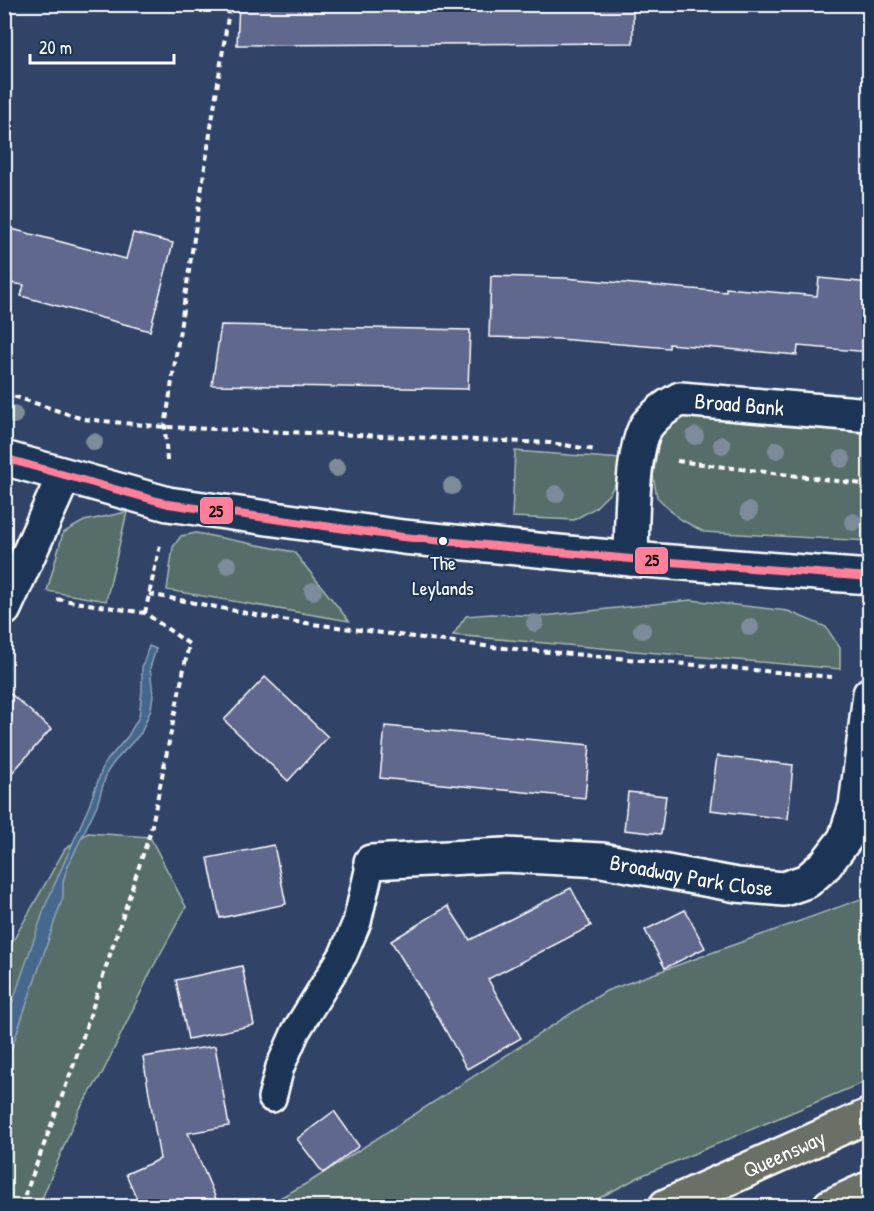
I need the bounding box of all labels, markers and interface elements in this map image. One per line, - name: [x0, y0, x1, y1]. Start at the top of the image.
- scale bar: [30, 27, 174, 65]
- text: 20 m: [39, 35, 72, 60]
- street label: Broad Bank: [694, 385, 785, 423]
- line badge: 25: [199, 496, 234, 525]
- text: 25: [209, 500, 223, 522]
- marker: The Leylands: [437, 535, 449, 547]
- line badge: 25: [634, 546, 669, 575]
- place label: The Leylands: [412, 549, 474, 601]
- text: 25: [645, 549, 659, 571]
- street label: Broadway Park Close: [607, 847, 774, 903]
- street label: Queensway: [738, 1122, 830, 1185]

